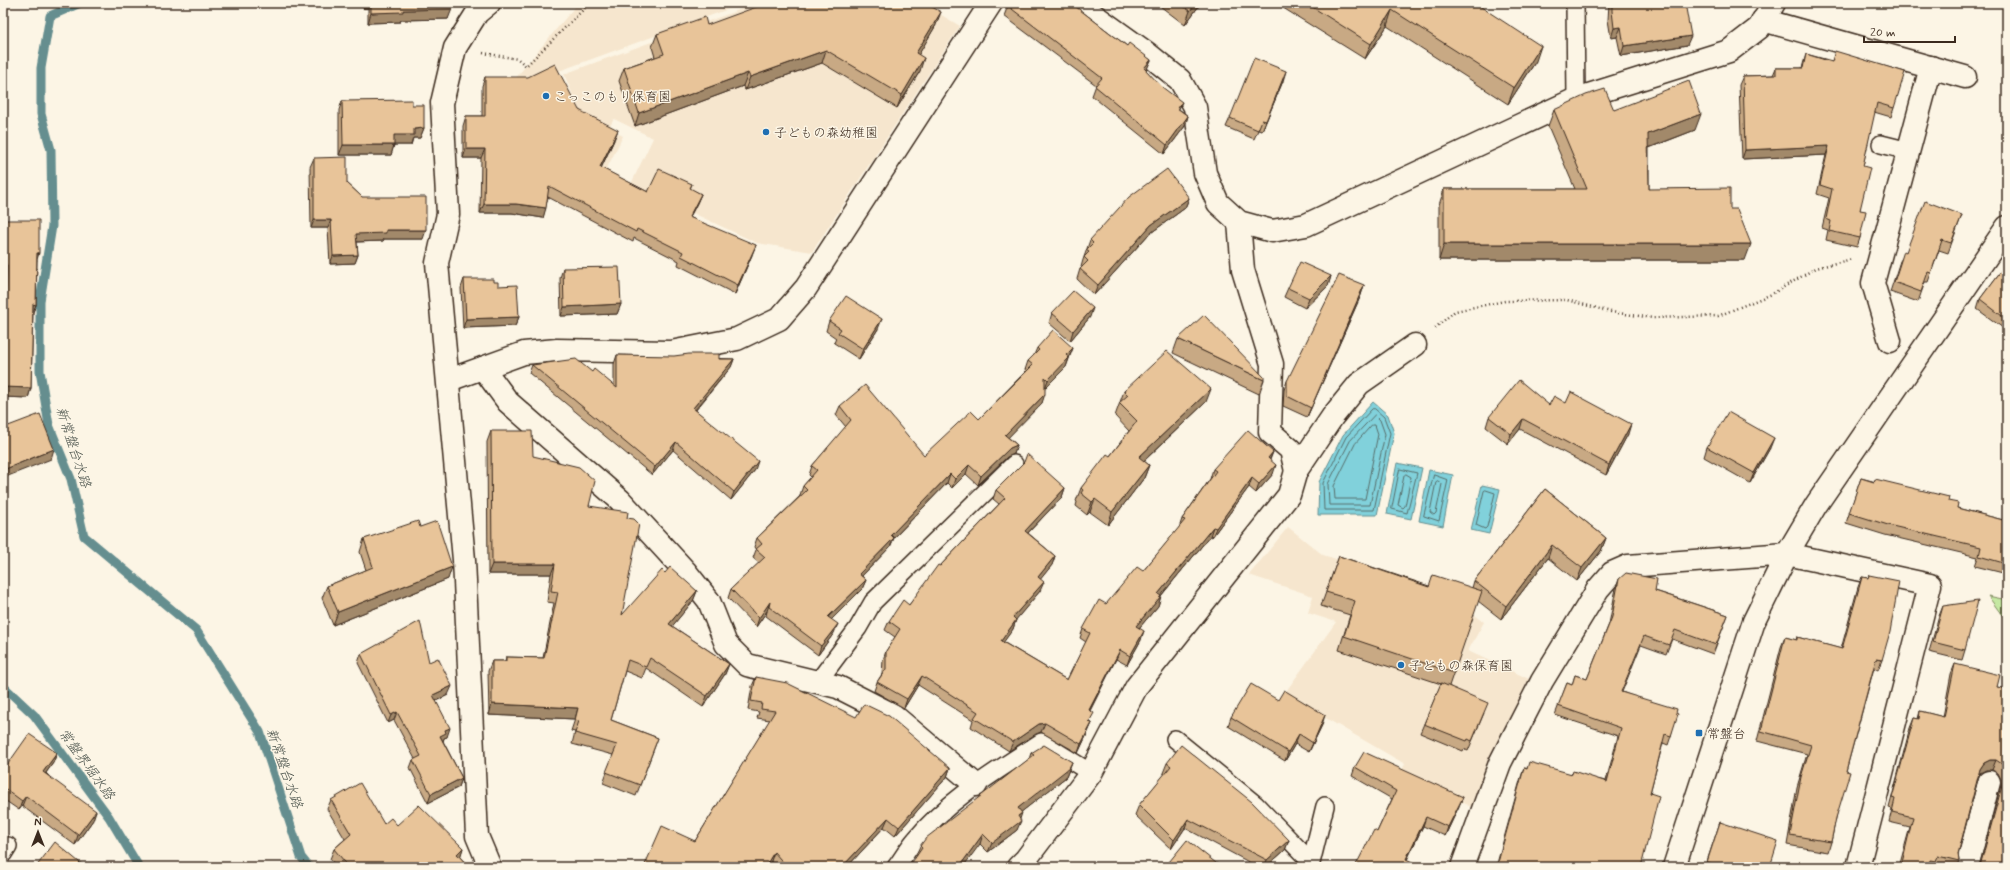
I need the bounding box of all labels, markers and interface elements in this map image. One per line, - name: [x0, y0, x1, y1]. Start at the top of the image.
- scale bar: [1864, 18, 1955, 44]
- text: 20 m: [1870, 25, 1896, 41]
- place label: こっこのもり保育園: [554, 89, 671, 106]
- marker: こっこのもり保育園: [541, 91, 551, 101]
- place label: 子どもの森幼稚園: [774, 125, 878, 142]
- marker: 子どもの森幼稚園: [761, 127, 771, 137]
- water label: 新常盤台水路: [52, 405, 95, 491]
- place label: 子どもの森保育園: [1409, 658, 1513, 675]
- marker: 子どもの森保育園: [1396, 660, 1406, 670]
- water label: 常盤界堀水路: [54, 725, 119, 805]
- water label: 新常盤台水路: [262, 726, 307, 812]
- place label: 常盤台: [1707, 726, 1746, 743]
- marker: 常盤台: [1694, 728, 1704, 738]
- north arrow: [18, 812, 58, 852]
- text: N: [34, 816, 42, 830]

